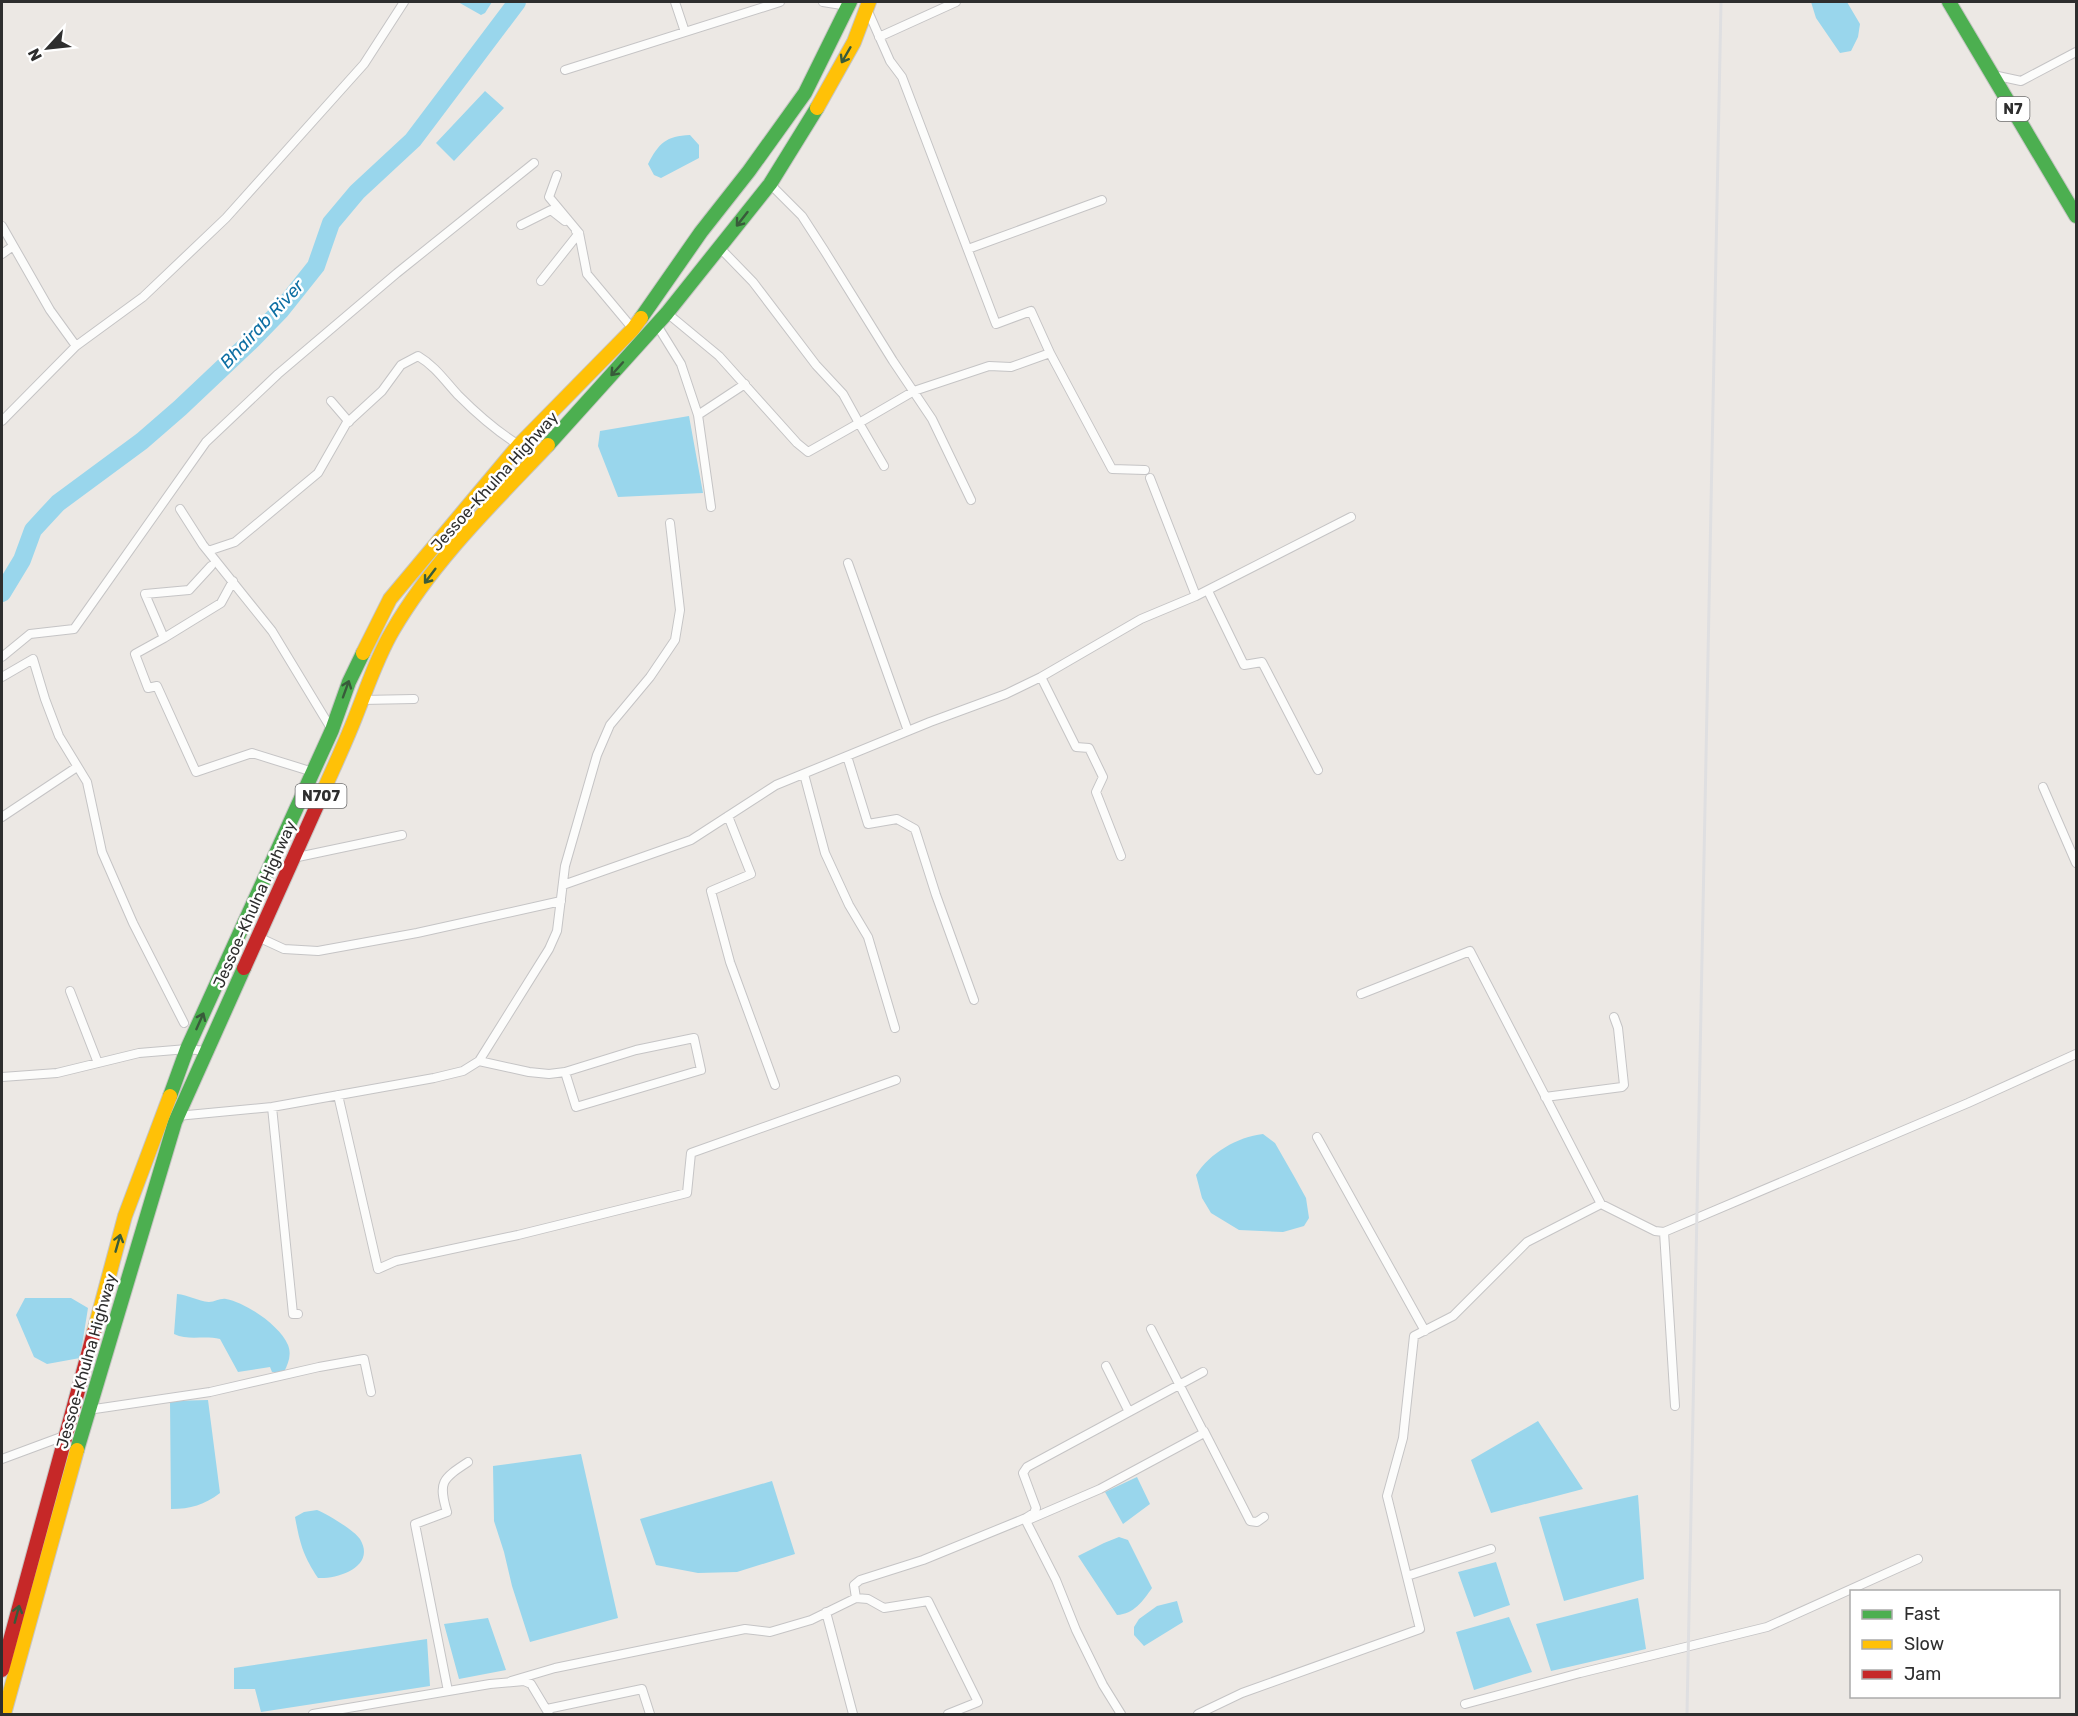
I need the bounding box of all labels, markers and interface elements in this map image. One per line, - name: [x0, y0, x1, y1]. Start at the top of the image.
- north arrow: [18, 18, 78, 78]
- text: N: [24, 45, 46, 64]
- one-way arrow: [840, 46, 852, 63]
- road number: N7: [1996, 97, 2030, 121]
- one-way arrow: [735, 211, 748, 227]
- water label: Bhairab River: [215, 274, 309, 373]
- one-way arrow: [610, 362, 624, 377]
- street label: Jessoe-Khulna Highway: [427, 408, 562, 555]
- one-way arrow: [424, 568, 437, 584]
- one-way arrow: [342, 680, 353, 699]
- road number: N707: [296, 784, 346, 808]
- street label: Jessoe-Khulna Highway: [209, 817, 300, 991]
- one-way arrow: [195, 1013, 206, 1031]
- one-way arrow: [113, 1234, 124, 1253]
- street label: Jessoe-Khulna Highway: [52, 1271, 121, 1451]
- legend: [1850, 1590, 2060, 1698]
- text: Fast: [1904, 1603, 1940, 1625]
- one-way arrow: [11, 1605, 23, 1624]
- text: Slow: [1904, 1633, 1944, 1655]
- text: Jam: [1904, 1663, 1941, 1685]

